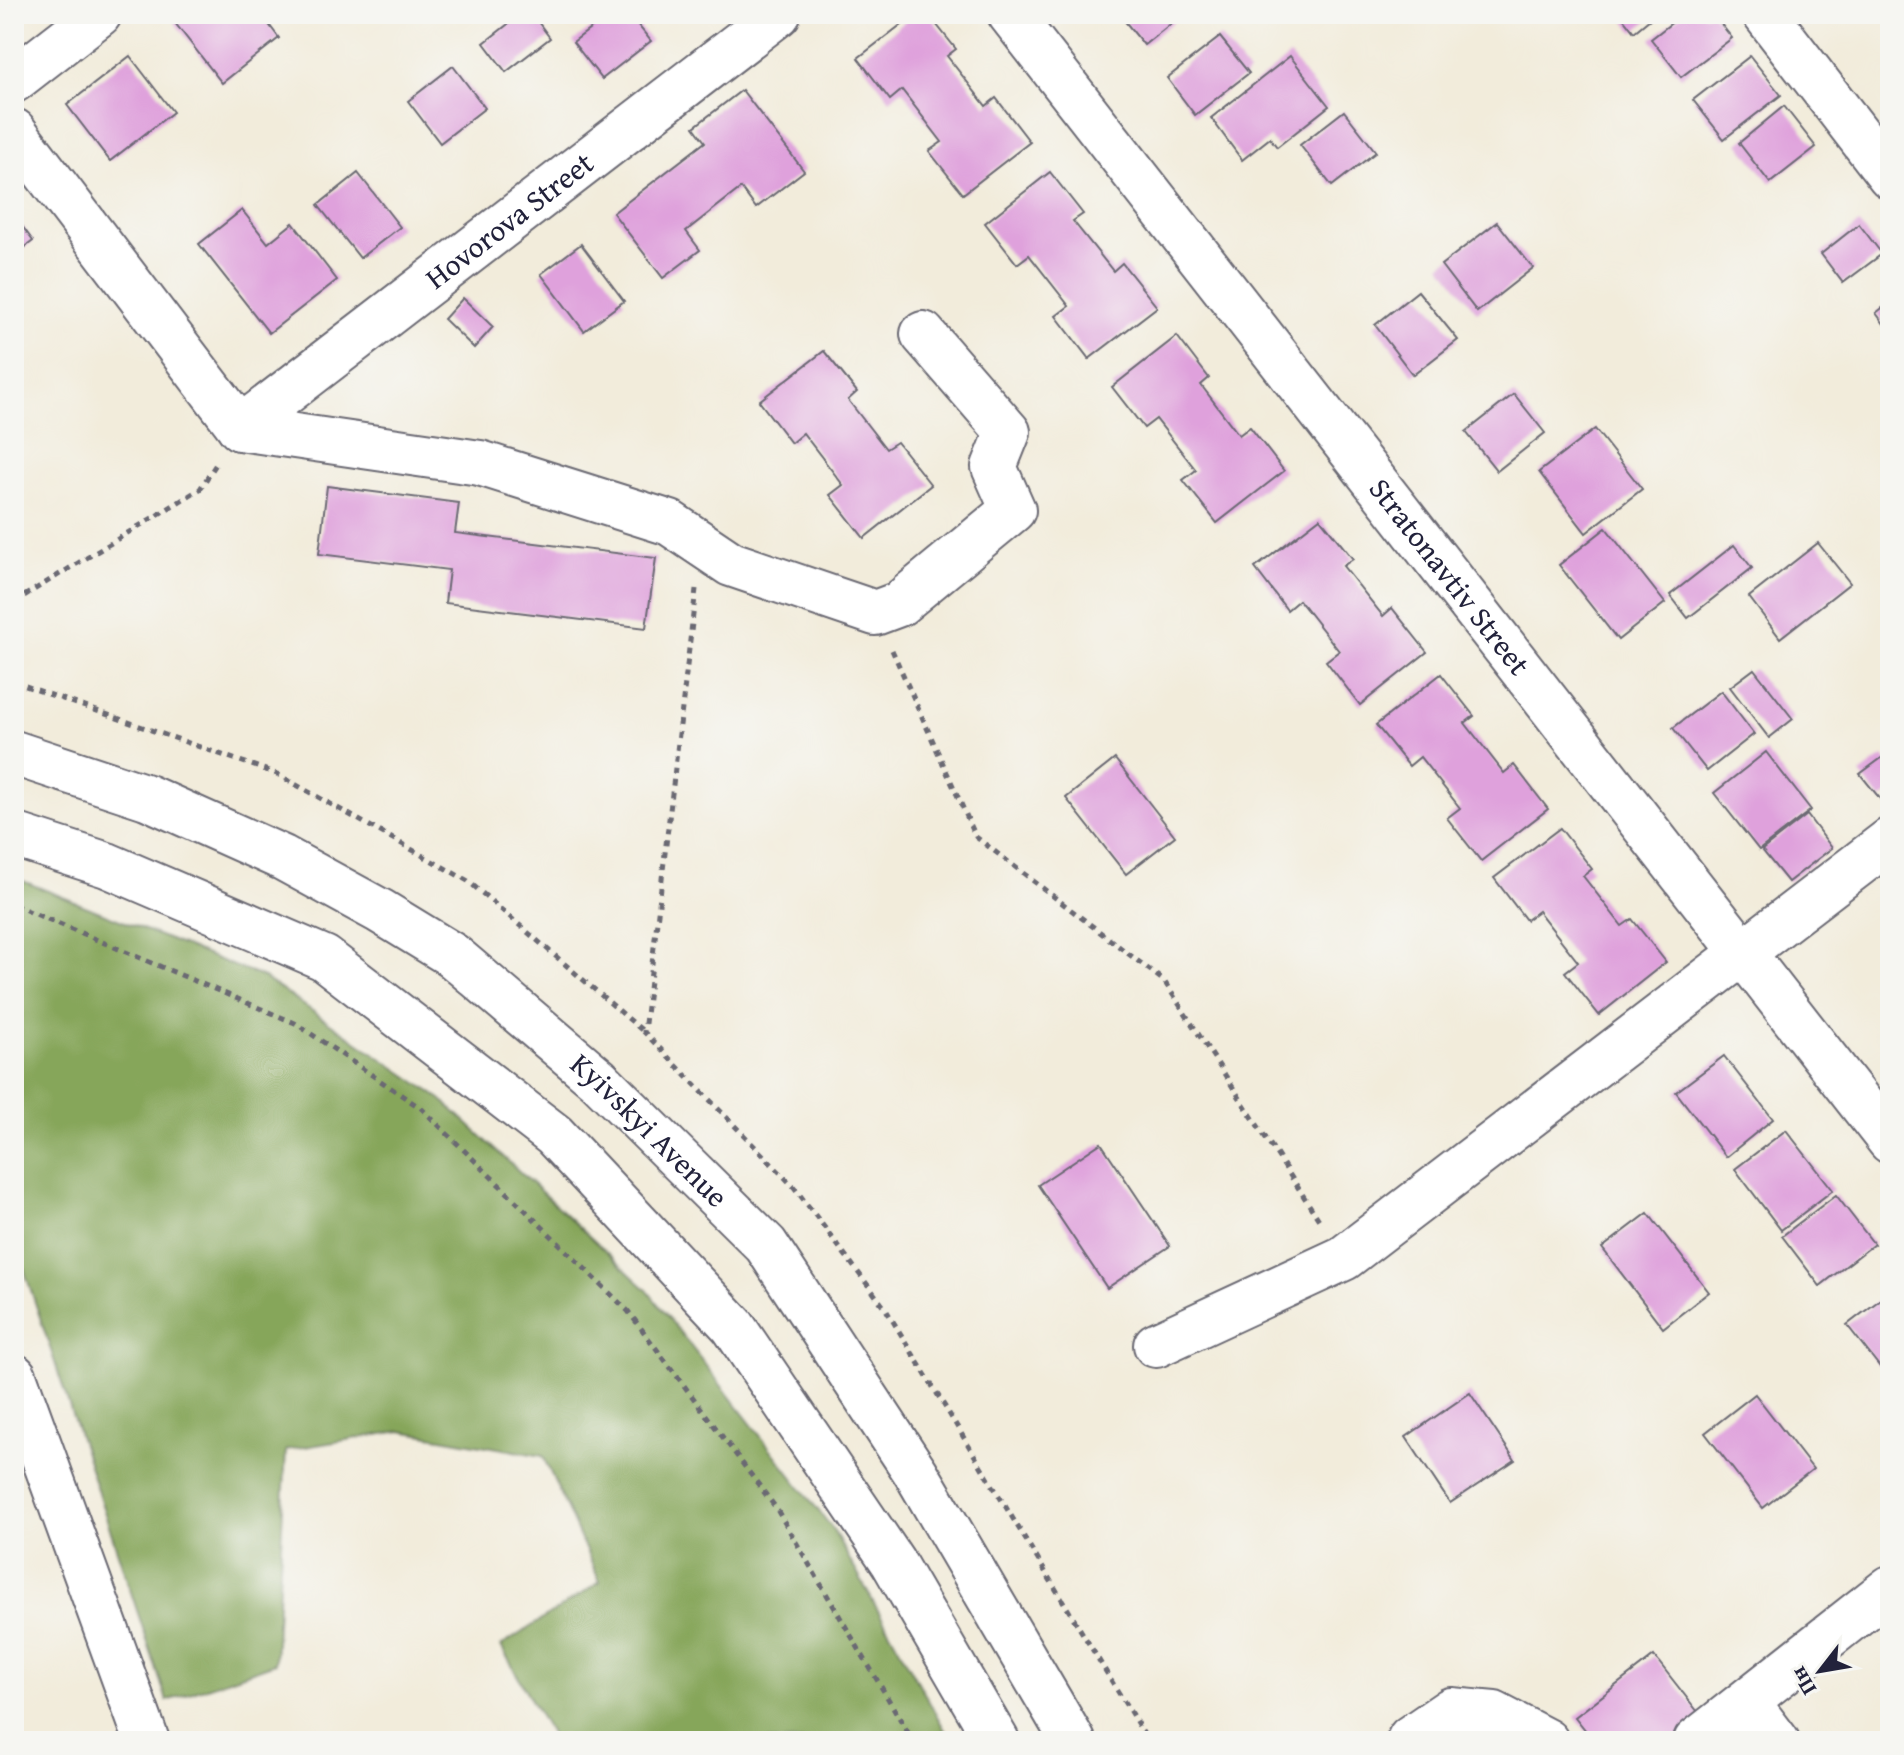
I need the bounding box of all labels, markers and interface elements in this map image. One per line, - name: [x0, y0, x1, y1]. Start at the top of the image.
- street label: Hovorova Street: [415, 141, 603, 299]
- street label: Stratonavtiv Street: [1359, 468, 1541, 684]
- street label: Kyivskyi Avenue: [561, 1042, 739, 1217]
- north arrow: [1780, 1631, 1860, 1711]
- text: Пн: [1782, 1661, 1824, 1702]

